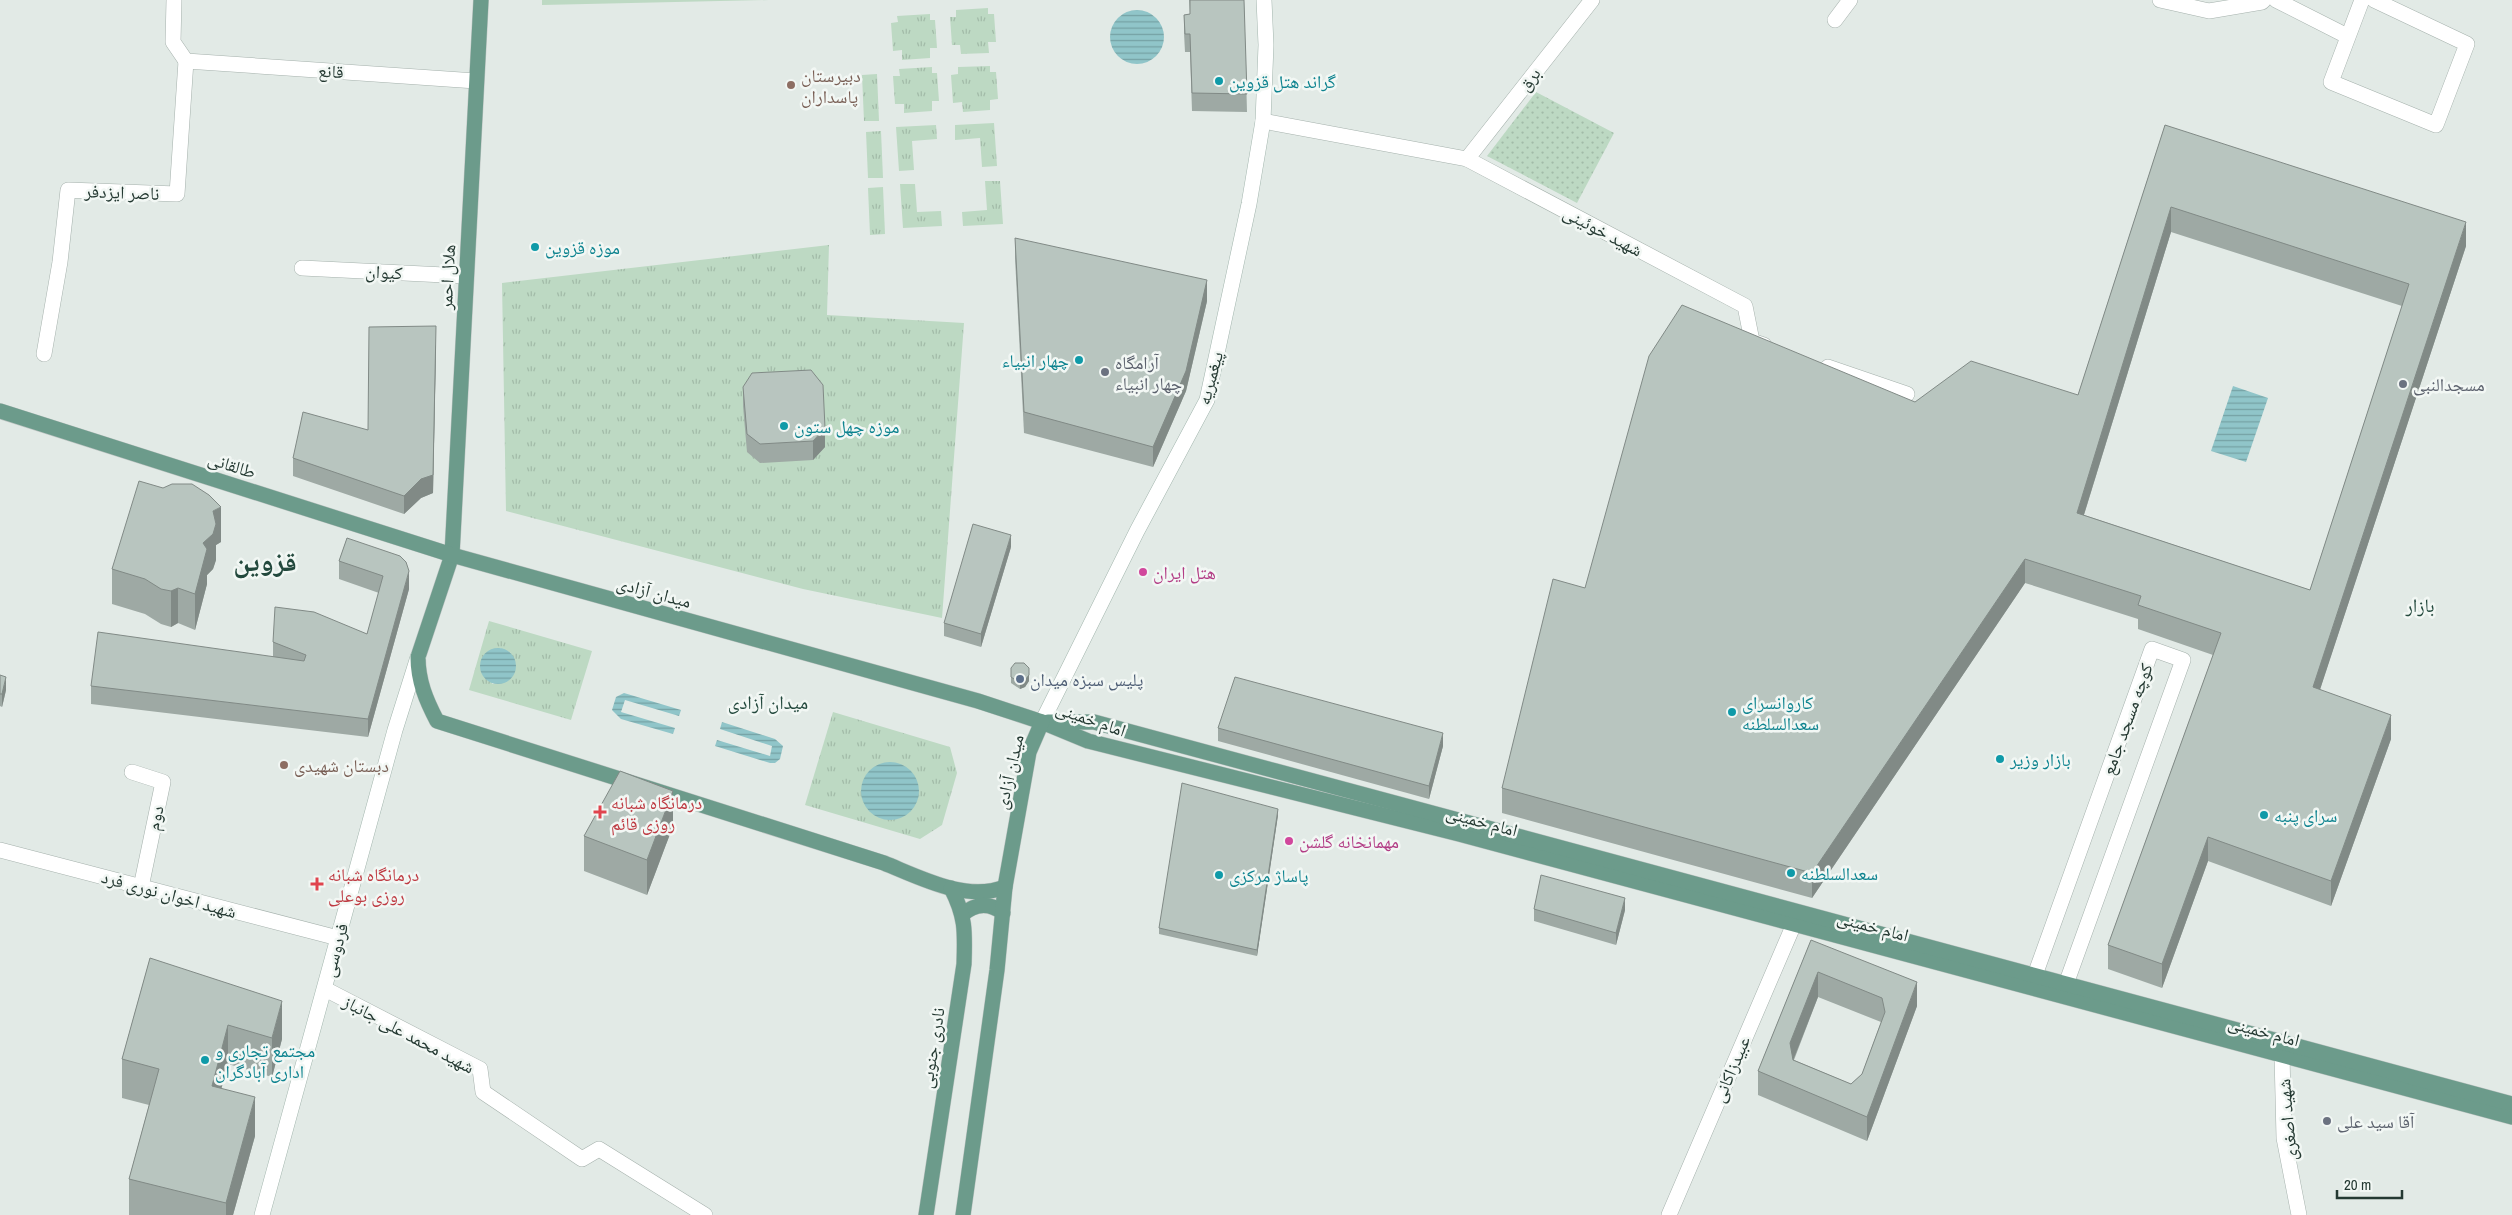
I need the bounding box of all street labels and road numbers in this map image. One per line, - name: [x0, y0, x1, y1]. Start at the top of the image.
- street label: قانع: [317, 58, 345, 84]
- street label: برق: [1512, 62, 1546, 96]
- street label: ناصر ایزدفر: [83, 178, 160, 206]
- street label: شهید خوئینی: [1559, 200, 1647, 262]
- street label: هلال احمر: [433, 244, 461, 311]
- street label: کیوان: [365, 259, 404, 285]
- street label: پیغمبریه: [1191, 348, 1229, 408]
- street label: طالقانی: [205, 446, 259, 484]
- street label: میدان آزادی: [614, 570, 694, 614]
- street label: کوچه مسجد جامع: [2095, 659, 2159, 778]
- street label: امام خمینی: [1052, 695, 1130, 743]
- street label: میدان آزادی: [988, 732, 1030, 812]
- street label: امام خمینی: [1444, 799, 1520, 843]
- street label: دوم: [140, 803, 170, 833]
- street label: شهید اخوان نوری فرد: [99, 864, 239, 924]
- street label: امام خمینی: [1835, 904, 1911, 948]
- street label: فردوسی: [316, 920, 354, 980]
- street label: شهید محمد علی جانباز: [338, 988, 479, 1079]
- street label: نادری جنوبی: [913, 1006, 951, 1090]
- street label: امام خمینی: [2226, 1009, 2302, 1053]
- street label: عبیدزاکانی: [1706, 1032, 1756, 1106]
- street label: شهید اصغری: [2271, 1078, 2303, 1162]

